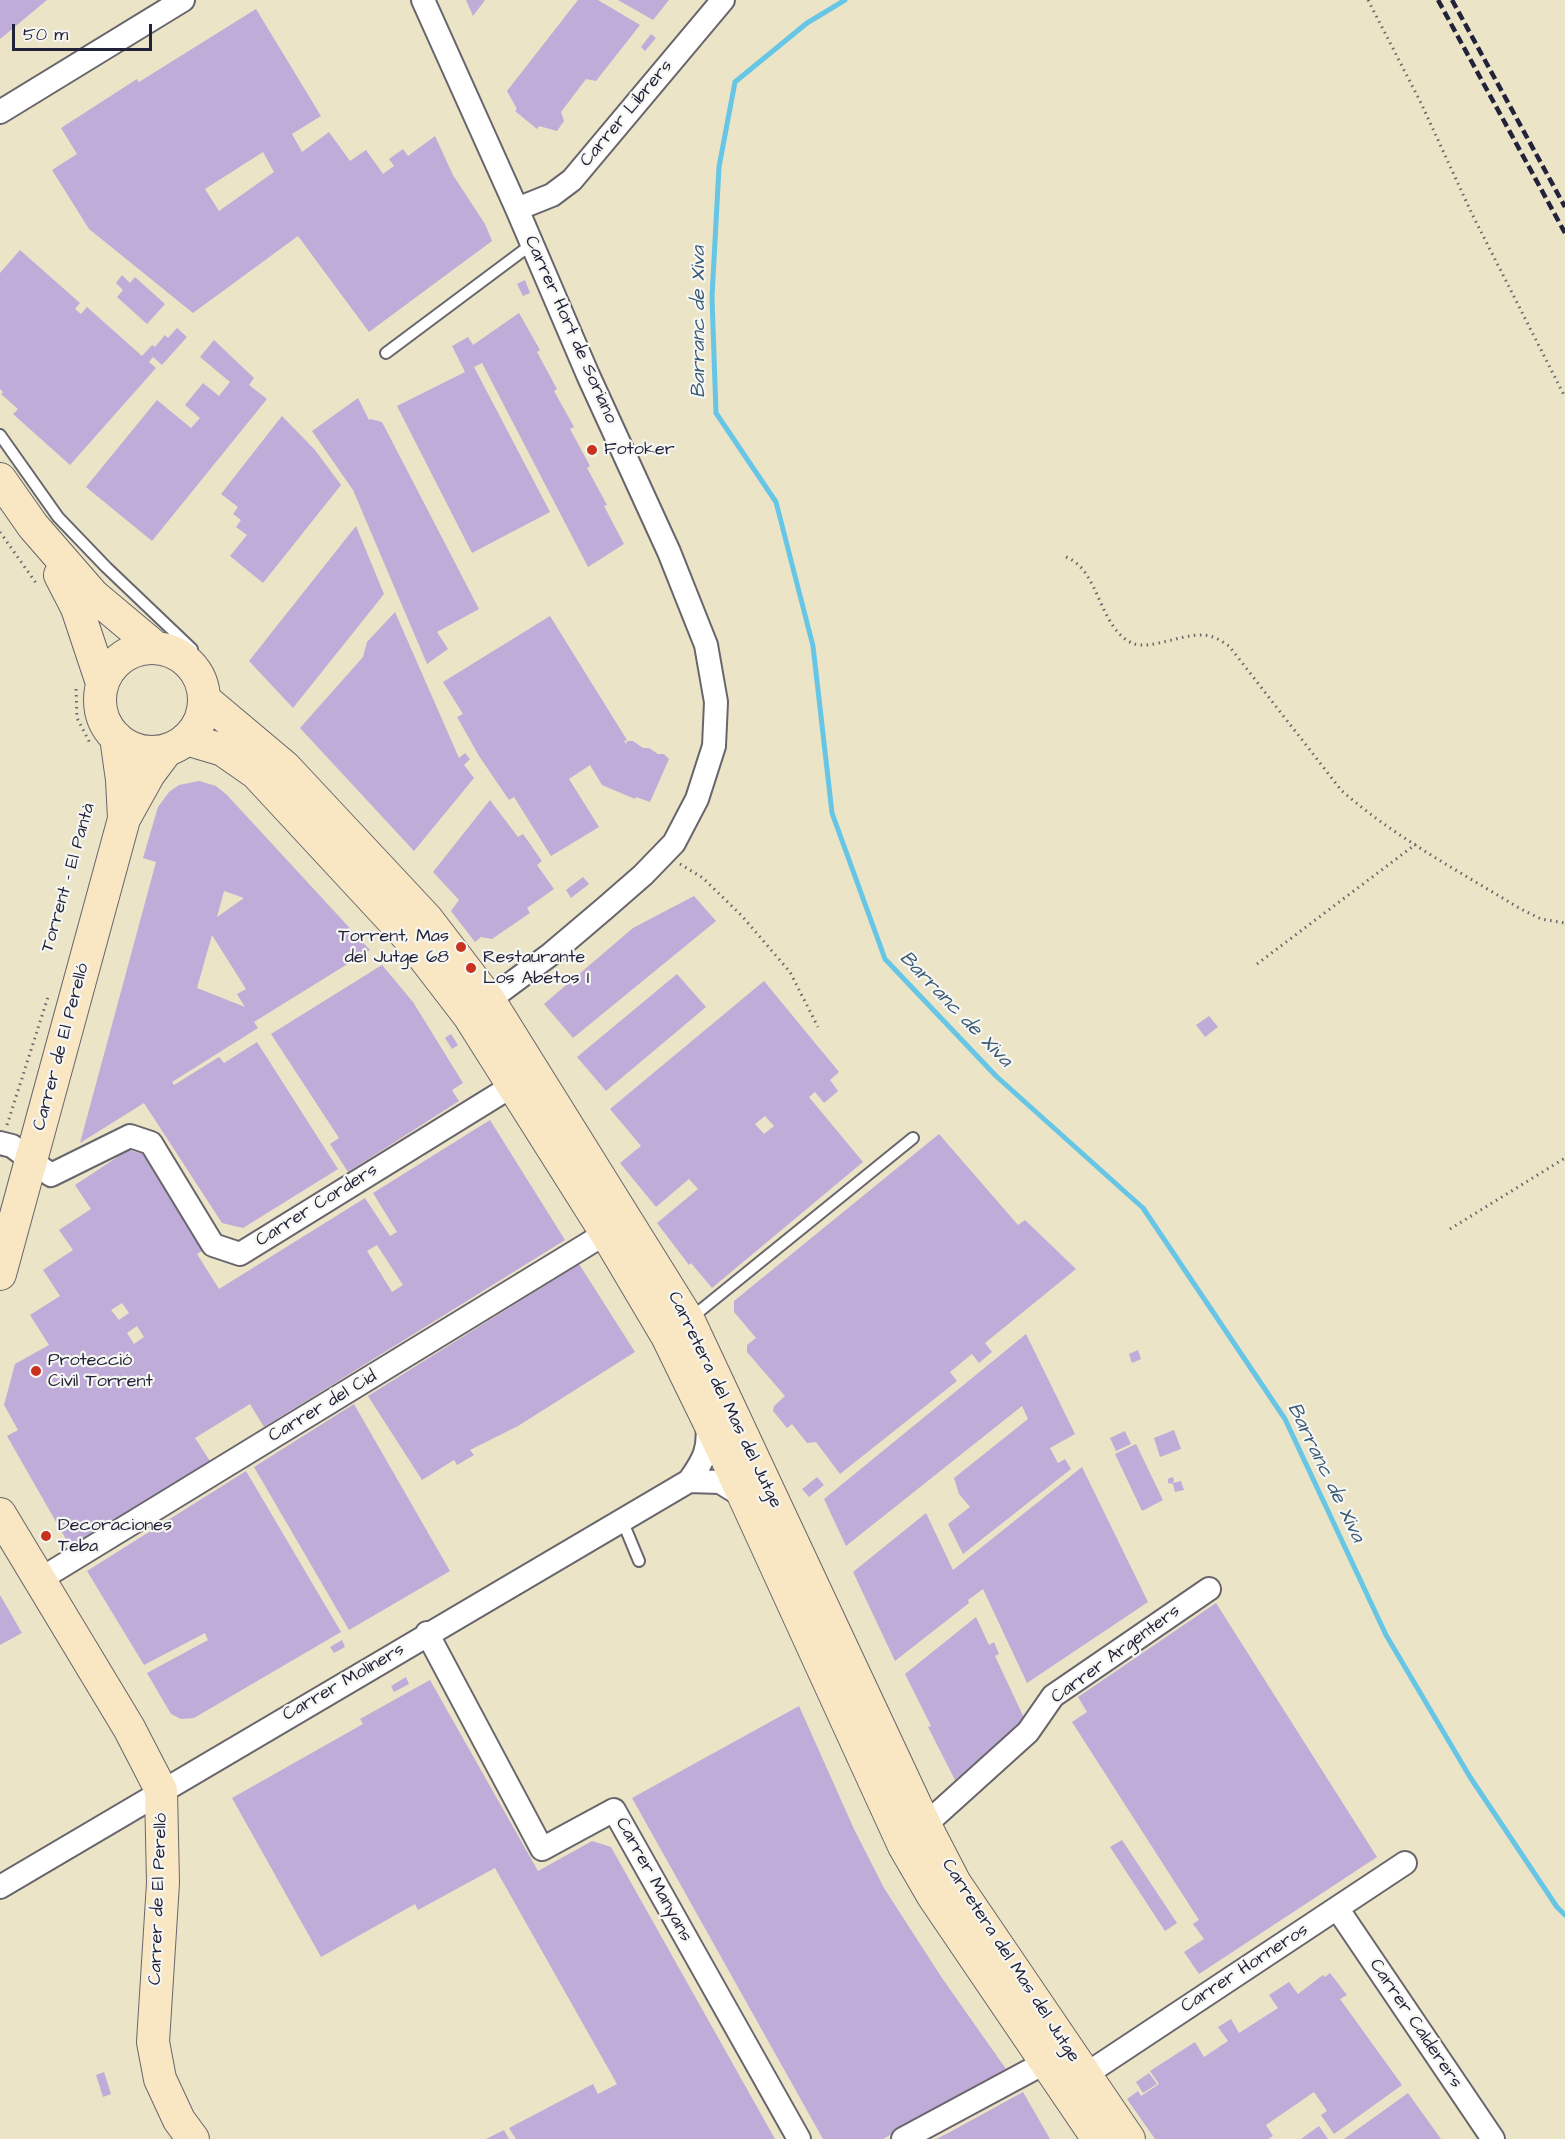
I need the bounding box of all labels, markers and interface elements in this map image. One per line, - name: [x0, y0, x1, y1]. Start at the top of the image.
- scale bar: [15, 12, 154, 50]
- text: 50 m: [23, 22, 68, 47]
- street label: Carrer Librers: [576, 56, 678, 172]
- street label: Carrer Hort de Soriano: [519, 233, 621, 427]
- water label: Barranc de Xiva: [688, 246, 712, 398]
- place label: Fotoker: [604, 439, 675, 461]
- marker: Fotoker: [585, 443, 599, 457]
- street label: Torrent - El Pantà: [37, 801, 101, 955]
- place label: Torrent, Mas del Jutge 68: [338, 926, 449, 968]
- marker: Torrent, Mas del Jutge 68: [454, 940, 468, 954]
- place label: Restaurante Los Abetos I: [483, 947, 590, 990]
- water label: Barranc de Xiva: [894, 947, 1016, 1073]
- street label: Carrer de El Perelló: [29, 961, 95, 1133]
- marker: Restaurante Los Abetos I: [464, 961, 478, 975]
- street label: Carrer Corders: [252, 1160, 382, 1252]
- street label: Carretera del Mas del Jutge: [662, 1288, 786, 1512]
- place label: Protecció Civil Torrent: [48, 1350, 153, 1392]
- marker: Protecció Civil Torrent: [29, 1364, 43, 1378]
- street label: Carrer del Cid: [265, 1366, 381, 1448]
- water label: Barranc de Xiva: [1281, 1399, 1369, 1547]
- place label: Decoraciones Teba: [58, 1515, 172, 1558]
- marker: Decoraciones Teba: [39, 1529, 53, 1543]
- street label: Carrer Argenters: [1047, 1601, 1185, 1709]
- street label: Carrer Moliners: [279, 1639, 409, 1727]
- street label: Carrer de El Perelló: [145, 1813, 173, 1985]
- street label: Carrer Manyans: [610, 1814, 696, 1946]
- street label: Carretera del Mas del Jutge: [936, 1855, 1084, 2067]
- street label: Carrer Horneros: [1177, 1920, 1313, 2018]
- street label: Carrer Calderers: [1364, 1955, 1466, 2093]

